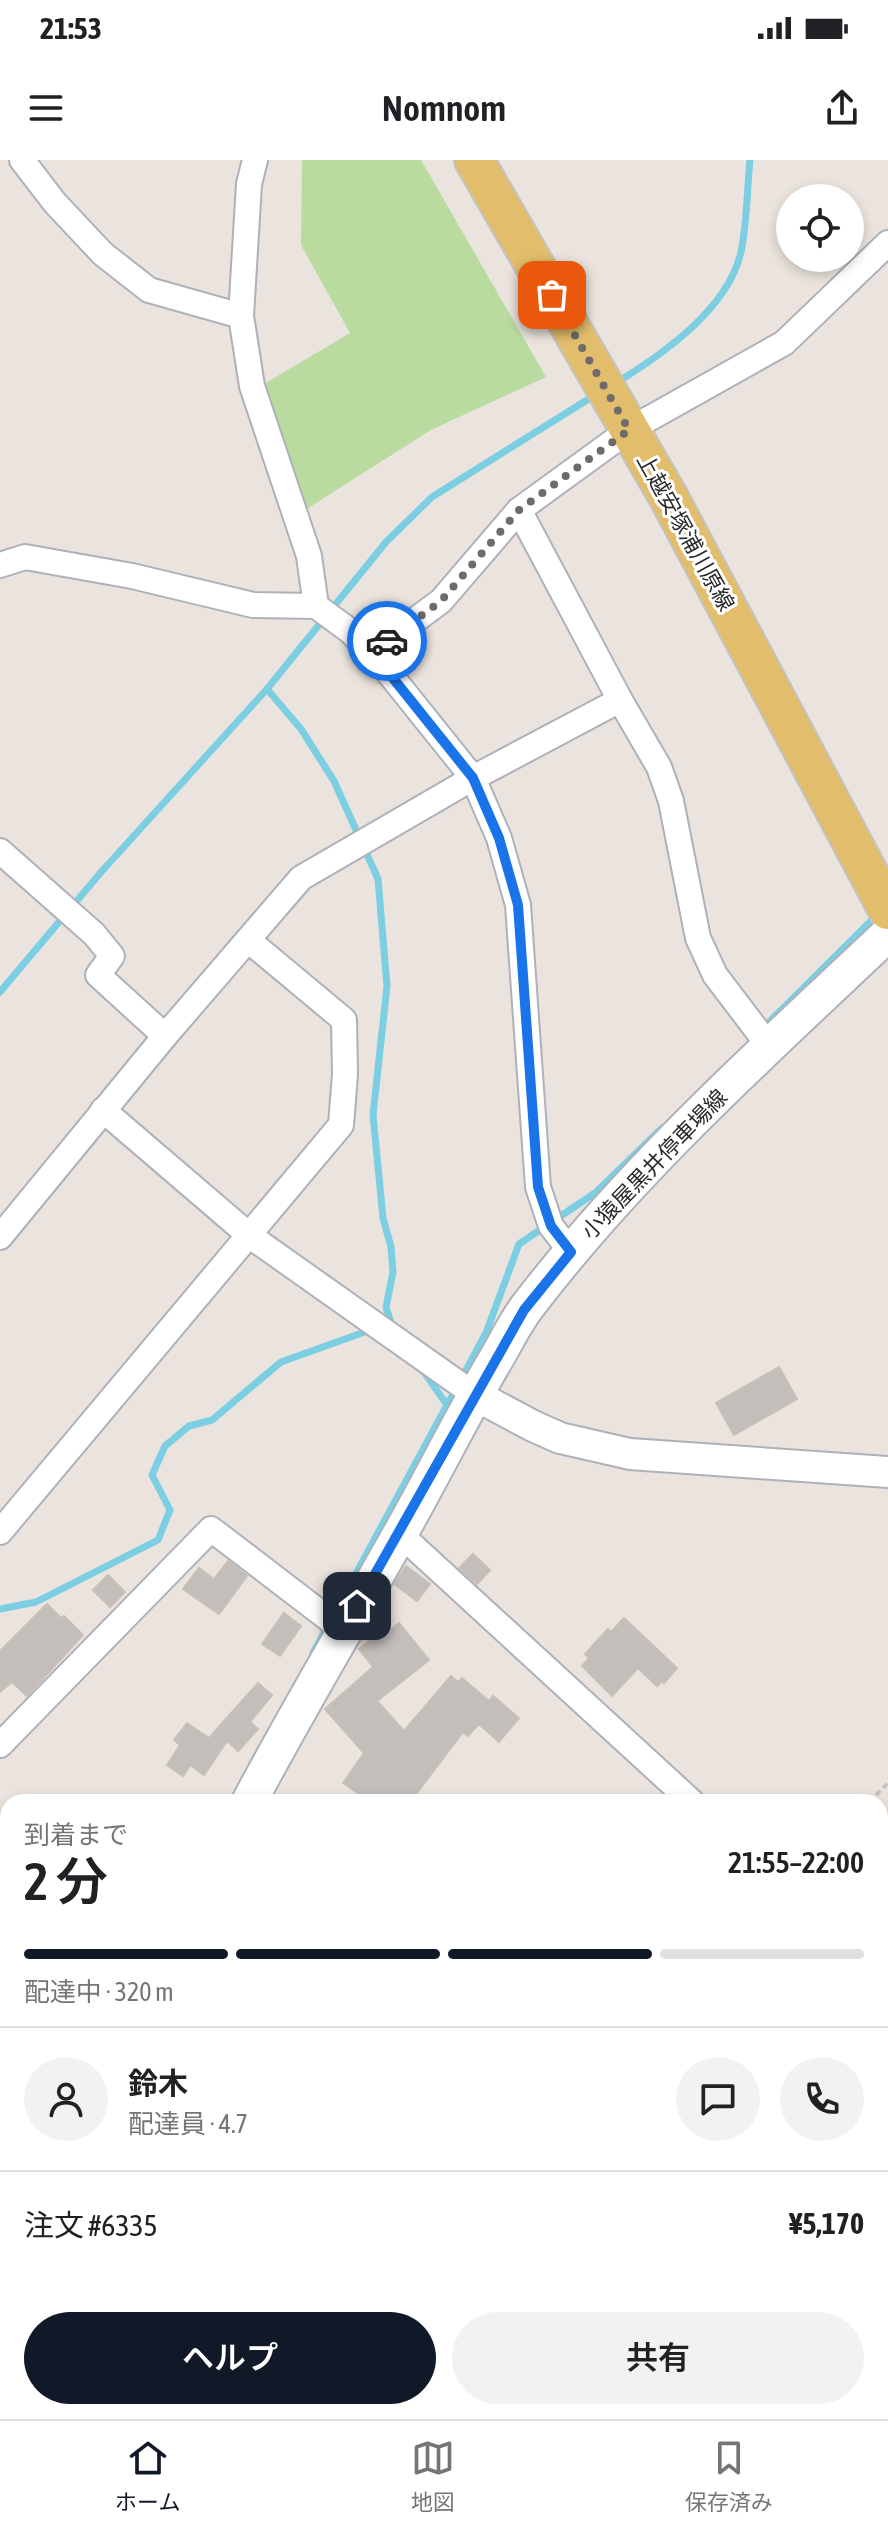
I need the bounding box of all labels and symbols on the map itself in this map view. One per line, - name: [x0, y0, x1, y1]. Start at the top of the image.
- pin: [518, 261, 586, 329]
- street label: 上越安塚浦川原線: [632, 449, 740, 615]
- courier: [347, 601, 427, 681]
- street label: 小猿屋黒井停車場線: [576, 1084, 732, 1244]
- pin: [323, 1572, 391, 1640]

